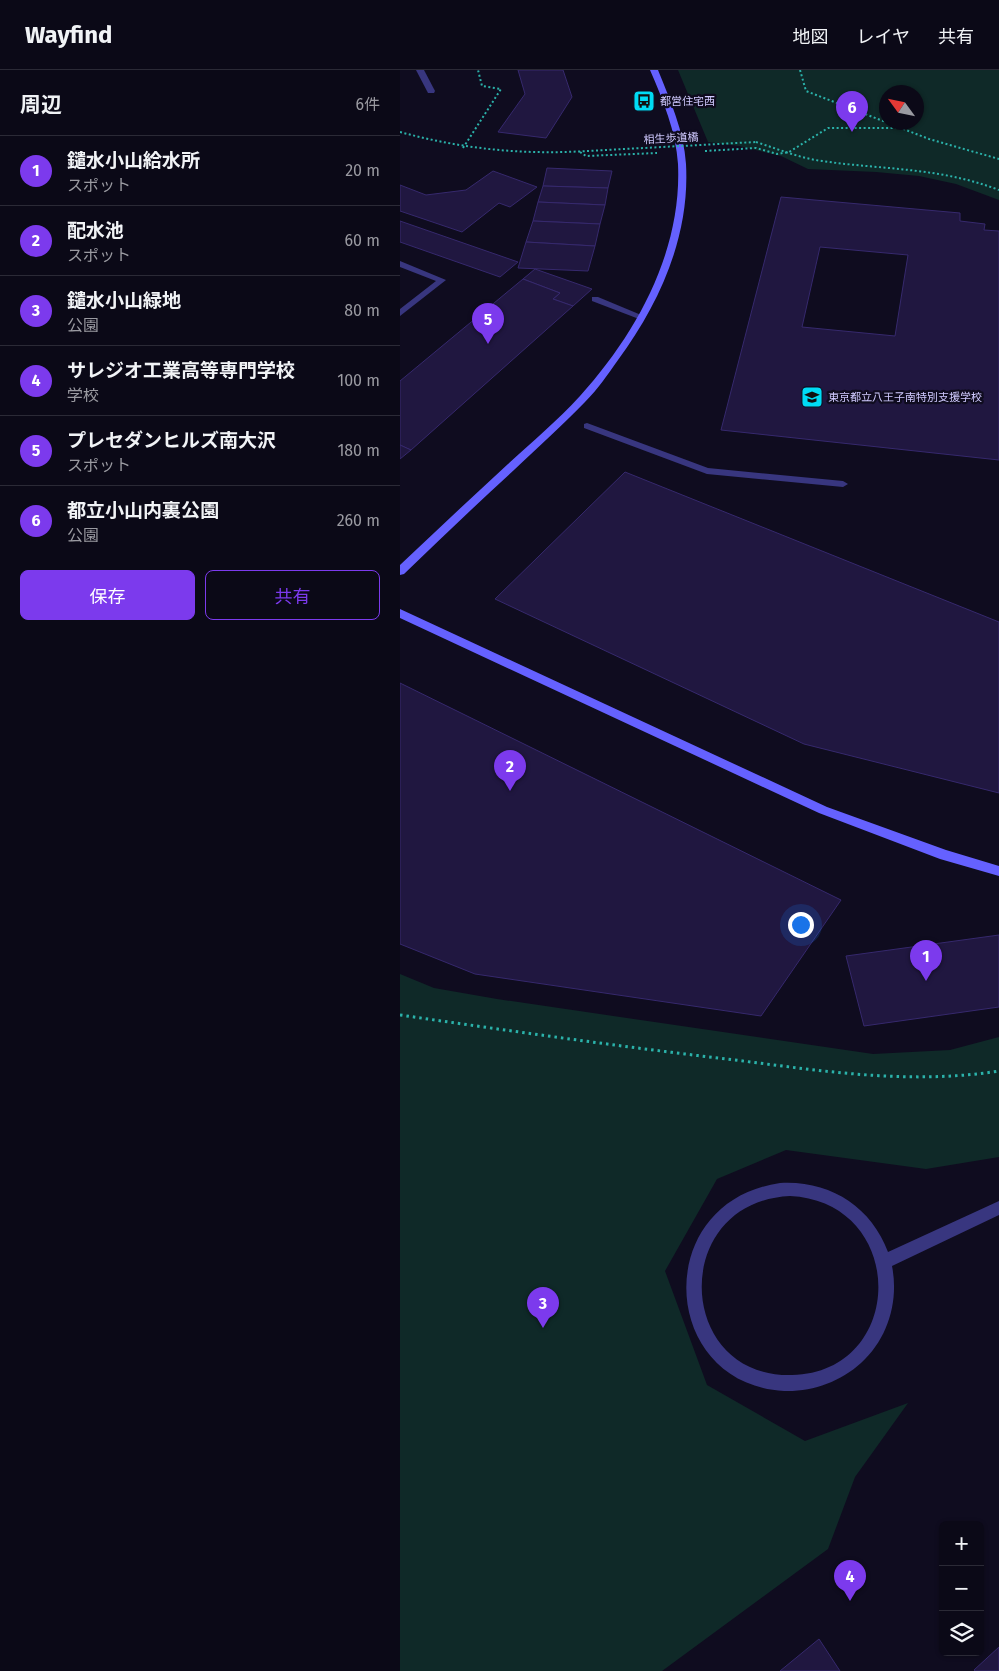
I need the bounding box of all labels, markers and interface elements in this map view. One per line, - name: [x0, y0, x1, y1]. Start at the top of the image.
- text: Wayfind: [25, 21, 112, 49]
- text: 地図: [793, 26, 829, 48]
- text: レイヤ: [857, 26, 910, 48]
- text: 共有: [938, 26, 974, 48]
- north arrow: [879, 85, 924, 130]
- bus stop icon: 都営住宅西: [632, 89, 656, 113]
- pin: 6: [836, 91, 868, 132]
- text: 周辺: [20, 92, 62, 118]
- text: 6件: [355, 95, 380, 114]
- place label: 都営住宅西: [660, 95, 715, 108]
- street label: 相生歩道橋: [643, 131, 699, 146]
- text: 鑓水小山給水所: [67, 149, 200, 172]
- text: 1: [32, 161, 40, 180]
- text: 20 m: [345, 161, 380, 180]
- text: スポット: [67, 176, 131, 195]
- text: 配水池: [67, 219, 124, 242]
- text: 2: [32, 231, 40, 250]
- text: 60 m: [345, 231, 380, 250]
- text: スポット: [67, 246, 131, 265]
- text: 鑓水小山緑地: [67, 289, 181, 312]
- text: 3: [32, 301, 40, 320]
- text: 80 m: [344, 301, 380, 320]
- pin: 5: [472, 303, 504, 344]
- text: 公園: [67, 316, 99, 335]
- text: サレジオ工業高等専門学校: [67, 359, 295, 382]
- text: 4: [31, 371, 41, 390]
- text: 100 m: [337, 371, 380, 390]
- school or university icon: 東京都立八王子南特別支援学校: [800, 385, 824, 409]
- text: 学校: [67, 386, 99, 405]
- place label: 東京都立八王子南特別支援学校: [828, 391, 982, 404]
- text: プレセダンヒルズ南大沢: [67, 429, 276, 452]
- text: 5: [32, 441, 40, 460]
- text: 180 m: [337, 441, 380, 460]
- text: スポット: [67, 456, 131, 475]
- text: 都立小山内裏公園: [67, 499, 219, 522]
- text: 6: [31, 511, 41, 530]
- text: 260 m: [337, 511, 380, 530]
- text: 公園: [67, 526, 99, 545]
- button: 保存: [20, 570, 195, 620]
- button: 共有: [205, 570, 380, 620]
- pin: 2: [494, 750, 526, 791]
- your location: [788, 912, 814, 938]
- pin: 1: [910, 940, 942, 981]
- pin: 3: [527, 1287, 559, 1328]
- map controls: [939, 1521, 984, 1656]
- button: +: [939, 1521, 984, 1566]
- pin: 4: [834, 1560, 866, 1601]
- button: −: [939, 1566, 984, 1611]
- button: layers: [939, 1611, 984, 1656]

